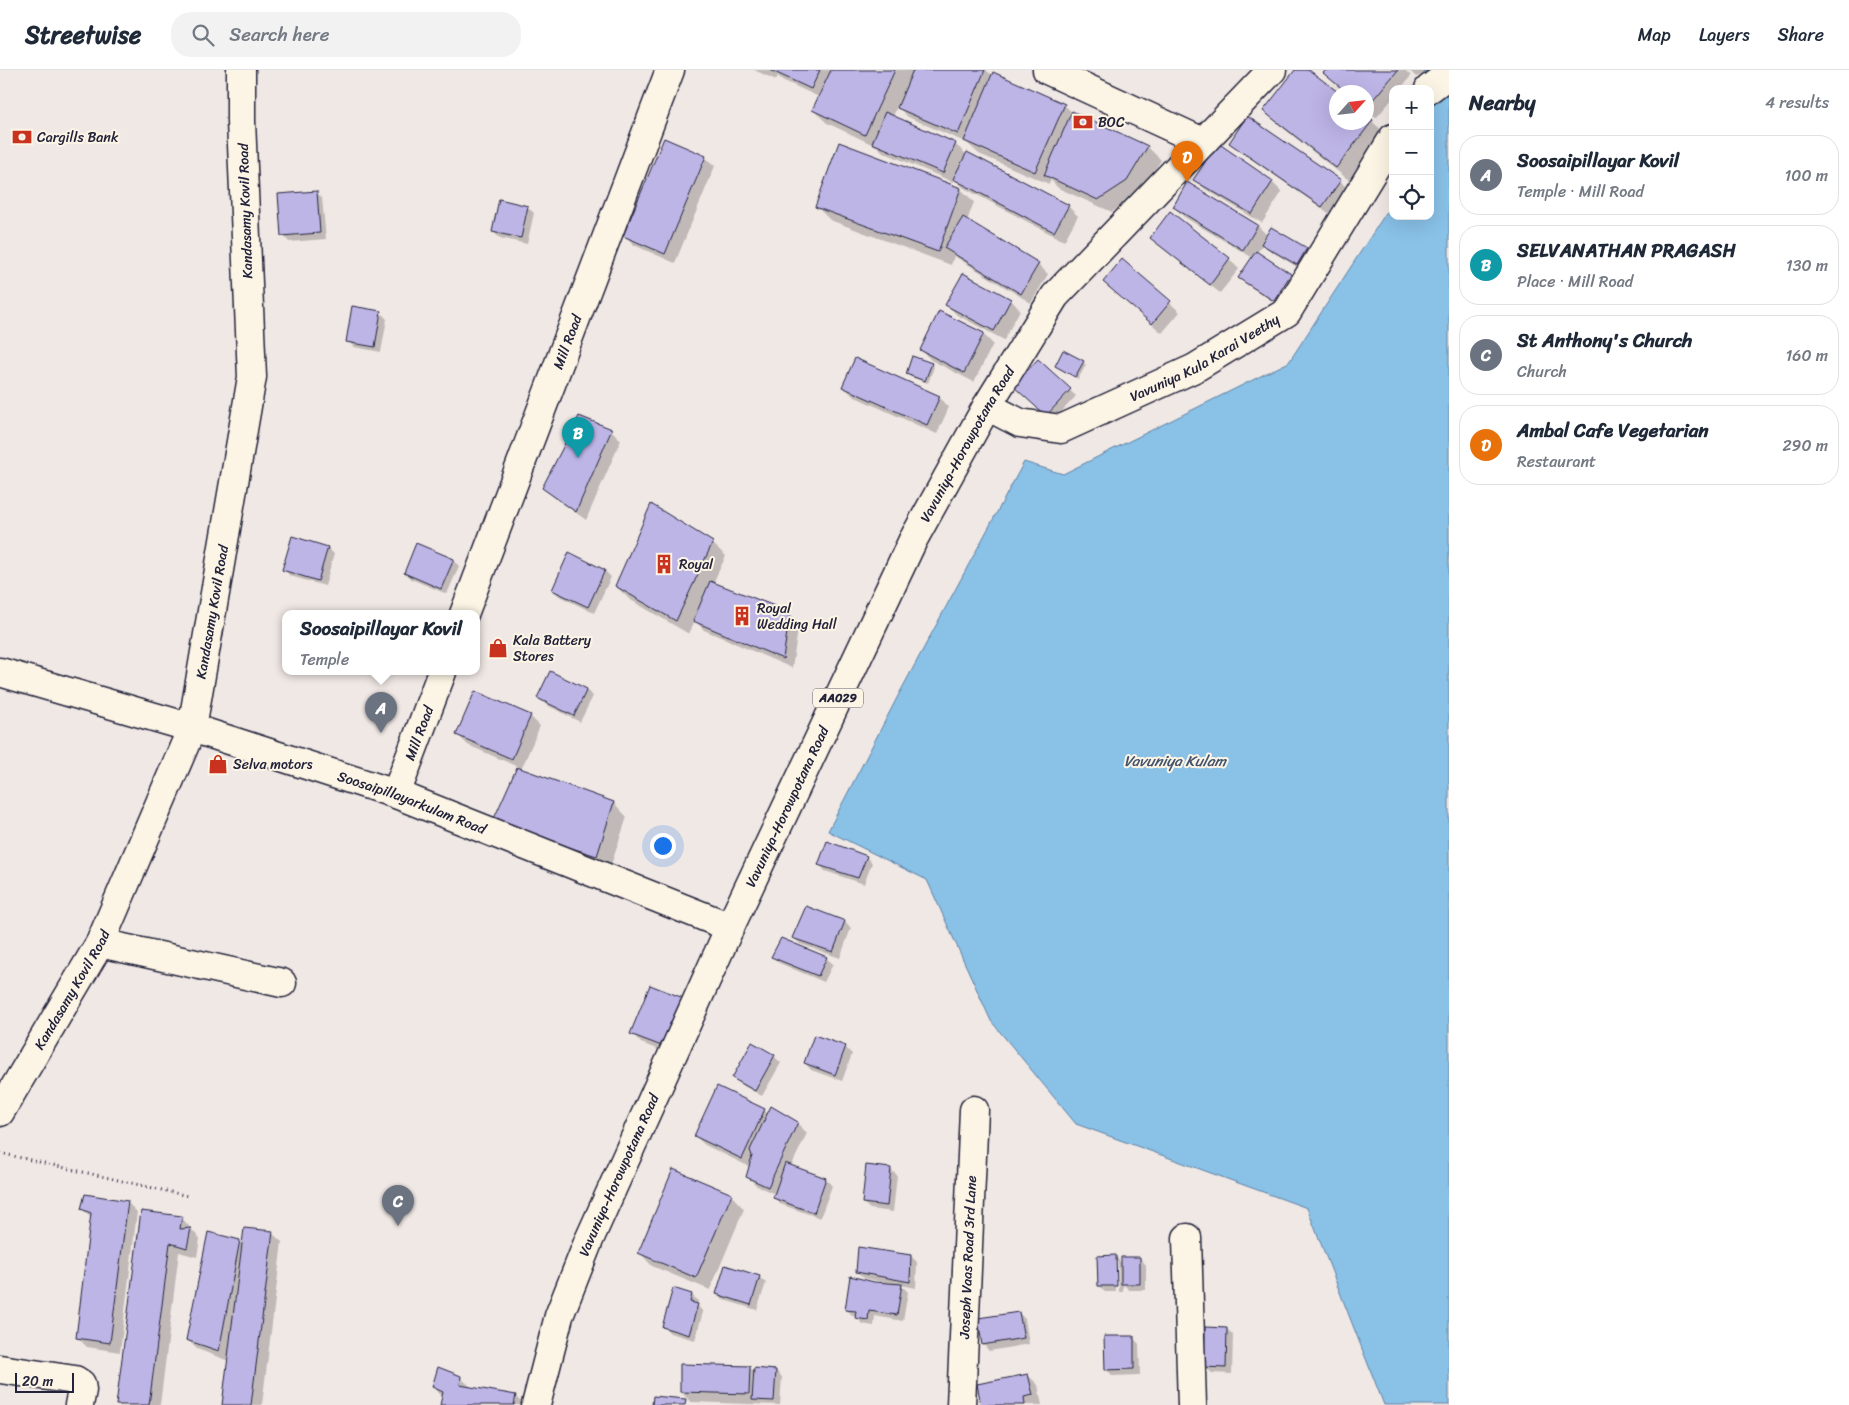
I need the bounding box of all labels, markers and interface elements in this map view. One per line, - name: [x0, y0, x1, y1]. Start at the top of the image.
- search box: [171, 12, 521, 57]
- text: Streetwise: [25, 14, 141, 56]
- text: Search here: [229, 18, 329, 51]
- text: Map: [1638, 19, 1671, 51]
- text: Layers: [1699, 19, 1750, 51]
- text: Share: [1778, 19, 1824, 51]
- icon: search: [189, 21, 217, 49]
- text: Nearby: [1469, 84, 1535, 122]
- north arrow: [1329, 85, 1374, 130]
- map controls: [1389, 85, 1434, 220]
- button: +: [1389, 85, 1434, 130]
- text: 4 results: [1765, 88, 1829, 117]
- place label: BOC: [1098, 110, 1125, 135]
- bank icon: BOC: [1072, 111, 1094, 133]
- place label: Cargills Bank: [37, 125, 119, 150]
- bank icon: Cargills Bank: [11, 126, 33, 148]
- button: −: [1389, 130, 1434, 175]
- street label: Kandasamy Kovil Road: [231, 141, 260, 279]
- pin: D: [1171, 141, 1203, 182]
- text: Soosaipillayar Kovil: [1517, 144, 1679, 177]
- text: A: [1481, 161, 1491, 190]
- text: 100 m: [1784, 161, 1828, 190]
- button: locate: [1389, 175, 1434, 220]
- text: Temple · Mill Road: [1517, 177, 1644, 206]
- text: SELVANATHAN PRAGASH: [1517, 234, 1736, 267]
- text: B: [1481, 251, 1491, 280]
- text: 130 m: [1786, 251, 1828, 280]
- text: Place · Mill Road: [1517, 267, 1633, 296]
- street label: Vavuniya Kula Karai Veethy: [1126, 307, 1285, 409]
- street label: Mill Road: [546, 309, 590, 373]
- text: St Anthony's Church: [1517, 324, 1692, 357]
- text: C: [1481, 341, 1491, 370]
- text: 160 m: [1785, 341, 1828, 370]
- text: Church: [1517, 357, 1567, 386]
- street label: Vavuniya-Horowpotana Road: [913, 360, 1022, 527]
- text: Ambal Cafe Vegetarian: [1517, 414, 1708, 447]
- pin: B: [562, 417, 594, 458]
- text: D: [1481, 431, 1491, 460]
- text: 290 m: [1782, 431, 1828, 460]
- text: Restaurant: [1517, 447, 1596, 476]
- street label: Kandasamy Kovil Road: [189, 542, 236, 681]
- place label: Royal: [679, 552, 714, 577]
- building icon: Royal: [653, 553, 675, 575]
- place label: Royal Wedding Hall: [757, 596, 838, 637]
- building icon: Royal Wedding Hall: [731, 605, 753, 627]
- popup: [282, 610, 480, 675]
- text: Soosaipillayar Kovil: [300, 612, 462, 645]
- place label: Kala Battery Stores: [513, 628, 592, 669]
- shop icon: Kala Battery Stores: [487, 637, 509, 659]
- text: Temple: [300, 645, 349, 674]
- road number: AA029: [813, 688, 863, 708]
- pin: A: [365, 692, 397, 733]
- street label: Mill Road: [398, 701, 442, 764]
- street label: Vavuniya-Horowpotana Road: [738, 721, 837, 892]
- water label: Vavuniya Kulam: [1124, 748, 1228, 774]
- place label: Selva motors: [233, 752, 313, 777]
- shop icon: Selva motors: [207, 753, 229, 775]
- street label: Soosaipillayarkulam Road: [334, 764, 491, 842]
- your location: [650, 833, 676, 859]
- street label: Kandasamy Kovil Road: [27, 924, 118, 1055]
- street label: Vavuniya-Horowpotana Road: [572, 1088, 667, 1260]
- street label: Joseph Vaas Road 3rd Lane: [952, 1175, 984, 1340]
- pin: C: [382, 1185, 414, 1226]
- text: 20 m: [22, 1369, 53, 1394]
- scale bar: [15, 1370, 74, 1393]

